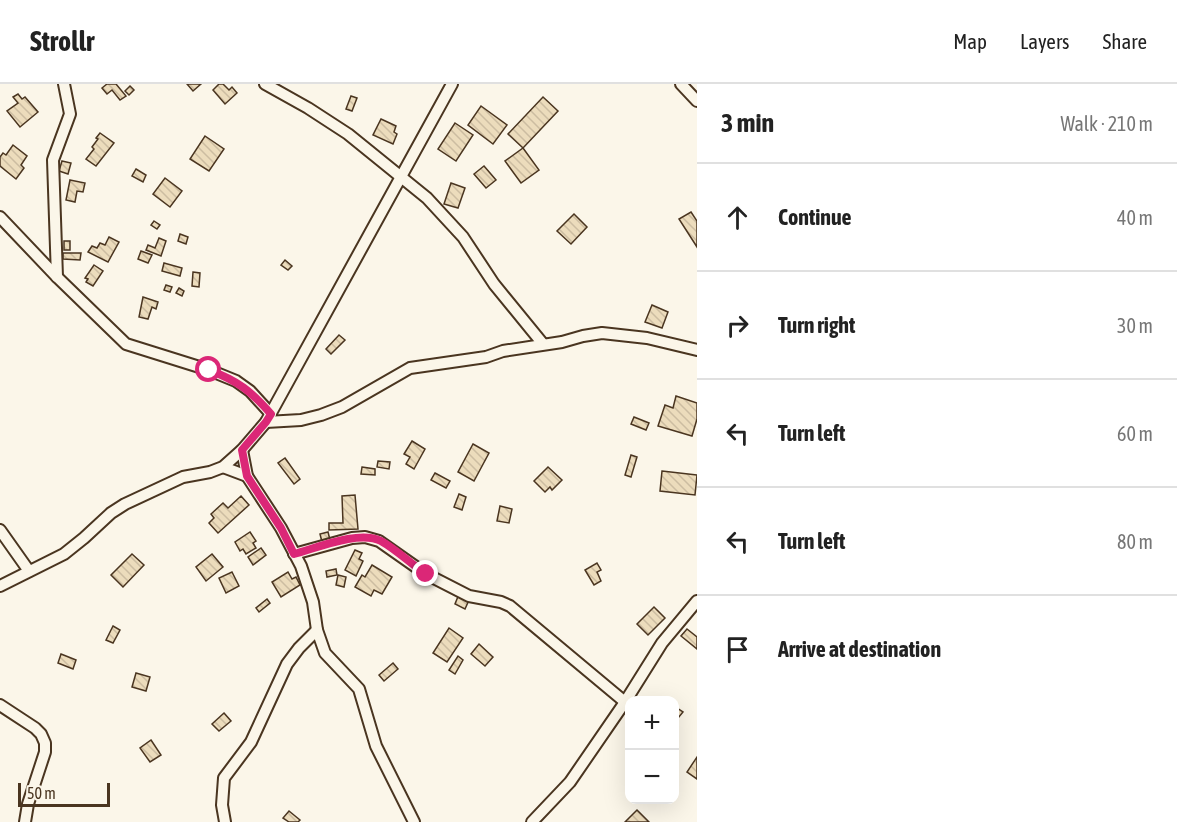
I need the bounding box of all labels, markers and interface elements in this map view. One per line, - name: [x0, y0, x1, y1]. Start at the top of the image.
- text: Strollr: [30, 25, 94, 57]
- text: Map: [953, 29, 987, 53]
- text: Layers: [1020, 29, 1070, 53]
- text: Share: [1103, 29, 1147, 53]
- text: 3 min: [721, 108, 774, 138]
- text: Walk · 210 m: [1061, 112, 1153, 135]
- icon: ahead: [721, 201, 754, 234]
- text: Continue: [778, 204, 852, 230]
- text: 40 m: [1117, 206, 1153, 229]
- icon: right: [721, 309, 754, 342]
- text: Turn right: [778, 312, 855, 338]
- text: 30 m: [1117, 314, 1153, 337]
- route start: [195, 356, 221, 382]
- icon: left: [721, 417, 754, 450]
- text: Turn left: [778, 420, 845, 446]
- text: 60 m: [1117, 422, 1153, 445]
- icon: left: [721, 525, 754, 558]
- text: Turn left: [778, 528, 845, 554]
- text: 80 m: [1117, 530, 1153, 553]
- route end: [412, 560, 438, 586]
- icon: arrive: [721, 633, 754, 666]
- text: Arrive at destination: [778, 636, 941, 662]
- map controls: [625, 696, 679, 804]
- button: +: [625, 696, 679, 750]
- button: −: [625, 750, 679, 804]
- scale bar: [18, 780, 110, 808]
- text: 50 m: [27, 784, 56, 802]

